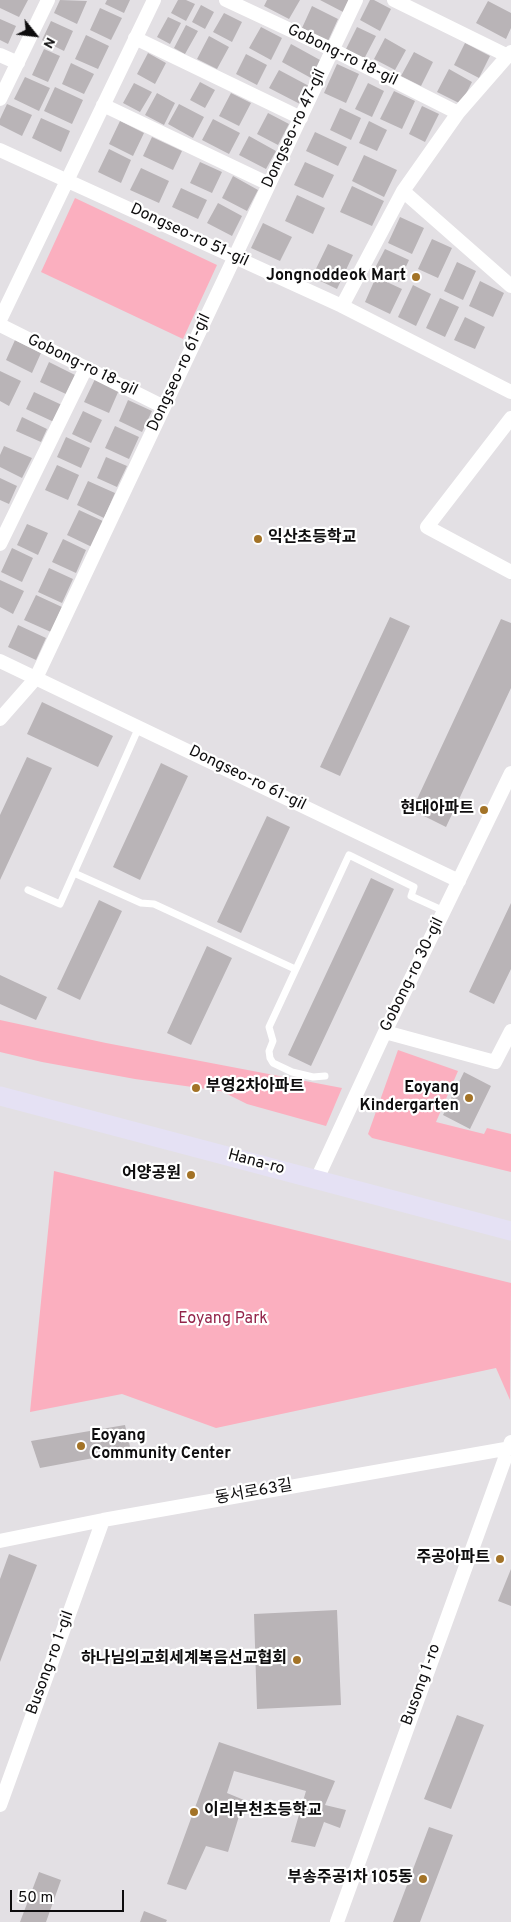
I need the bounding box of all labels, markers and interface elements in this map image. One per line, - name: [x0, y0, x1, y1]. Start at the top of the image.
- north arrow: [10, 10, 60, 60]
- street label: Gobong-ro 18-gil: [284, 21, 400, 91]
- text: N: [39, 34, 58, 51]
- street label: Dongseo-ro 47-gil: [259, 66, 331, 192]
- street label: Dongseo-ro 51-gil: [127, 200, 251, 272]
- place label: Jongnoddeok Mart: [266, 267, 406, 287]
- marker: Jongnoddeok Mart: [410, 271, 422, 283]
- street label: Dongseo-ro 61-gil: [144, 311, 216, 435]
- street label: Gobong-ro 18-gil: [24, 331, 140, 401]
- place label: 익산초등학교: [268, 529, 356, 549]
- marker: 익산초등학교: [252, 533, 264, 545]
- street label: Dongseo-ro 61-gil: [185, 742, 309, 816]
- place label: 현대아파트: [400, 800, 474, 820]
- marker: 현대아파트: [478, 804, 490, 816]
- street label: Gobong-ro 30-gil: [377, 915, 449, 1035]
- place label: 부영2차아파트: [206, 1078, 304, 1098]
- place label: Eoyang Kindergarten: [360, 1079, 459, 1117]
- marker: 부영2차아파트: [190, 1082, 202, 1094]
- marker: Eoyang Kindergarten: [463, 1092, 475, 1104]
- street label: Hana-ro: [226, 1146, 286, 1180]
- place label: 어양공원: [122, 1165, 181, 1185]
- marker: 어양공원: [185, 1169, 197, 1181]
- park label: Eoyang Park: [178, 1310, 268, 1330]
- place label: Eoyang Community Center: [91, 1427, 231, 1465]
- marker: Eoyang Community Center: [75, 1440, 87, 1452]
- street label: 동서로63길: [214, 1477, 294, 1509]
- place label: 주공아파트: [416, 1549, 490, 1569]
- marker: 주공아파트: [494, 1553, 506, 1565]
- street label: Busong-ro 1-gil: [23, 1608, 79, 1718]
- street label: Busong 1-ro: [398, 1642, 446, 1728]
- place label: 하나님의교회세계복음선교협회: [81, 1650, 287, 1670]
- marker: 하나님의교회세계복음선교협회: [291, 1654, 303, 1666]
- place label: 이리부천초등학교: [204, 1802, 322, 1822]
- marker: 이리부천초등학교: [188, 1806, 200, 1818]
- place label: 부송주공1차 105동: [288, 1869, 413, 1889]
- marker: 부송주공1차 105동: [417, 1873, 429, 1885]
- scale bar: [12, 1880, 126, 1912]
- text: 50 m: [18, 1889, 53, 1908]

